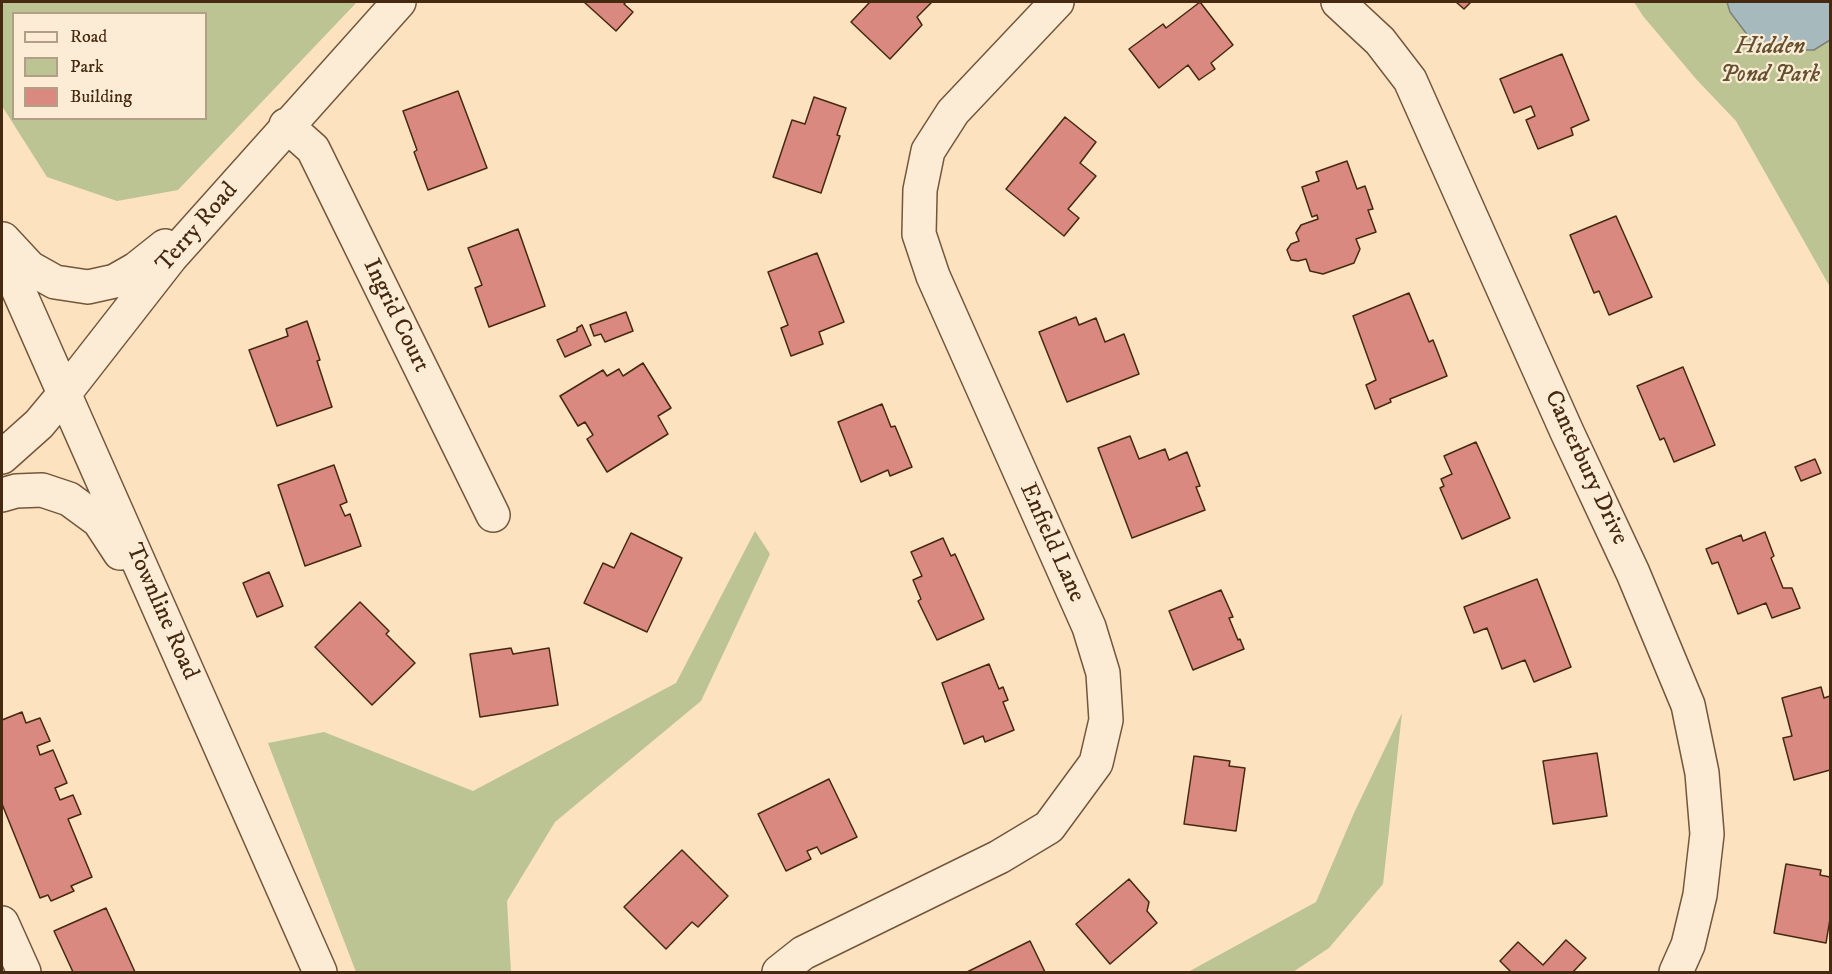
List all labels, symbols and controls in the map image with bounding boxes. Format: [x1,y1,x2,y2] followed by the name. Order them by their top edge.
[12,12,207,120] legend
[70,26,107,48] text: Road
[1720,34,1820,90] park label: Hidden Pond Park
[70,56,104,78] text: Park
[70,86,132,108] text: Building
[151,177,245,279] street label: Terry Road
[355,255,435,377] street label: Ingrid Court
[1537,386,1633,550] street label: Canterbury Drive
[1012,479,1090,607] street label: Enfield Lane
[118,540,204,684] street label: Townline Road

